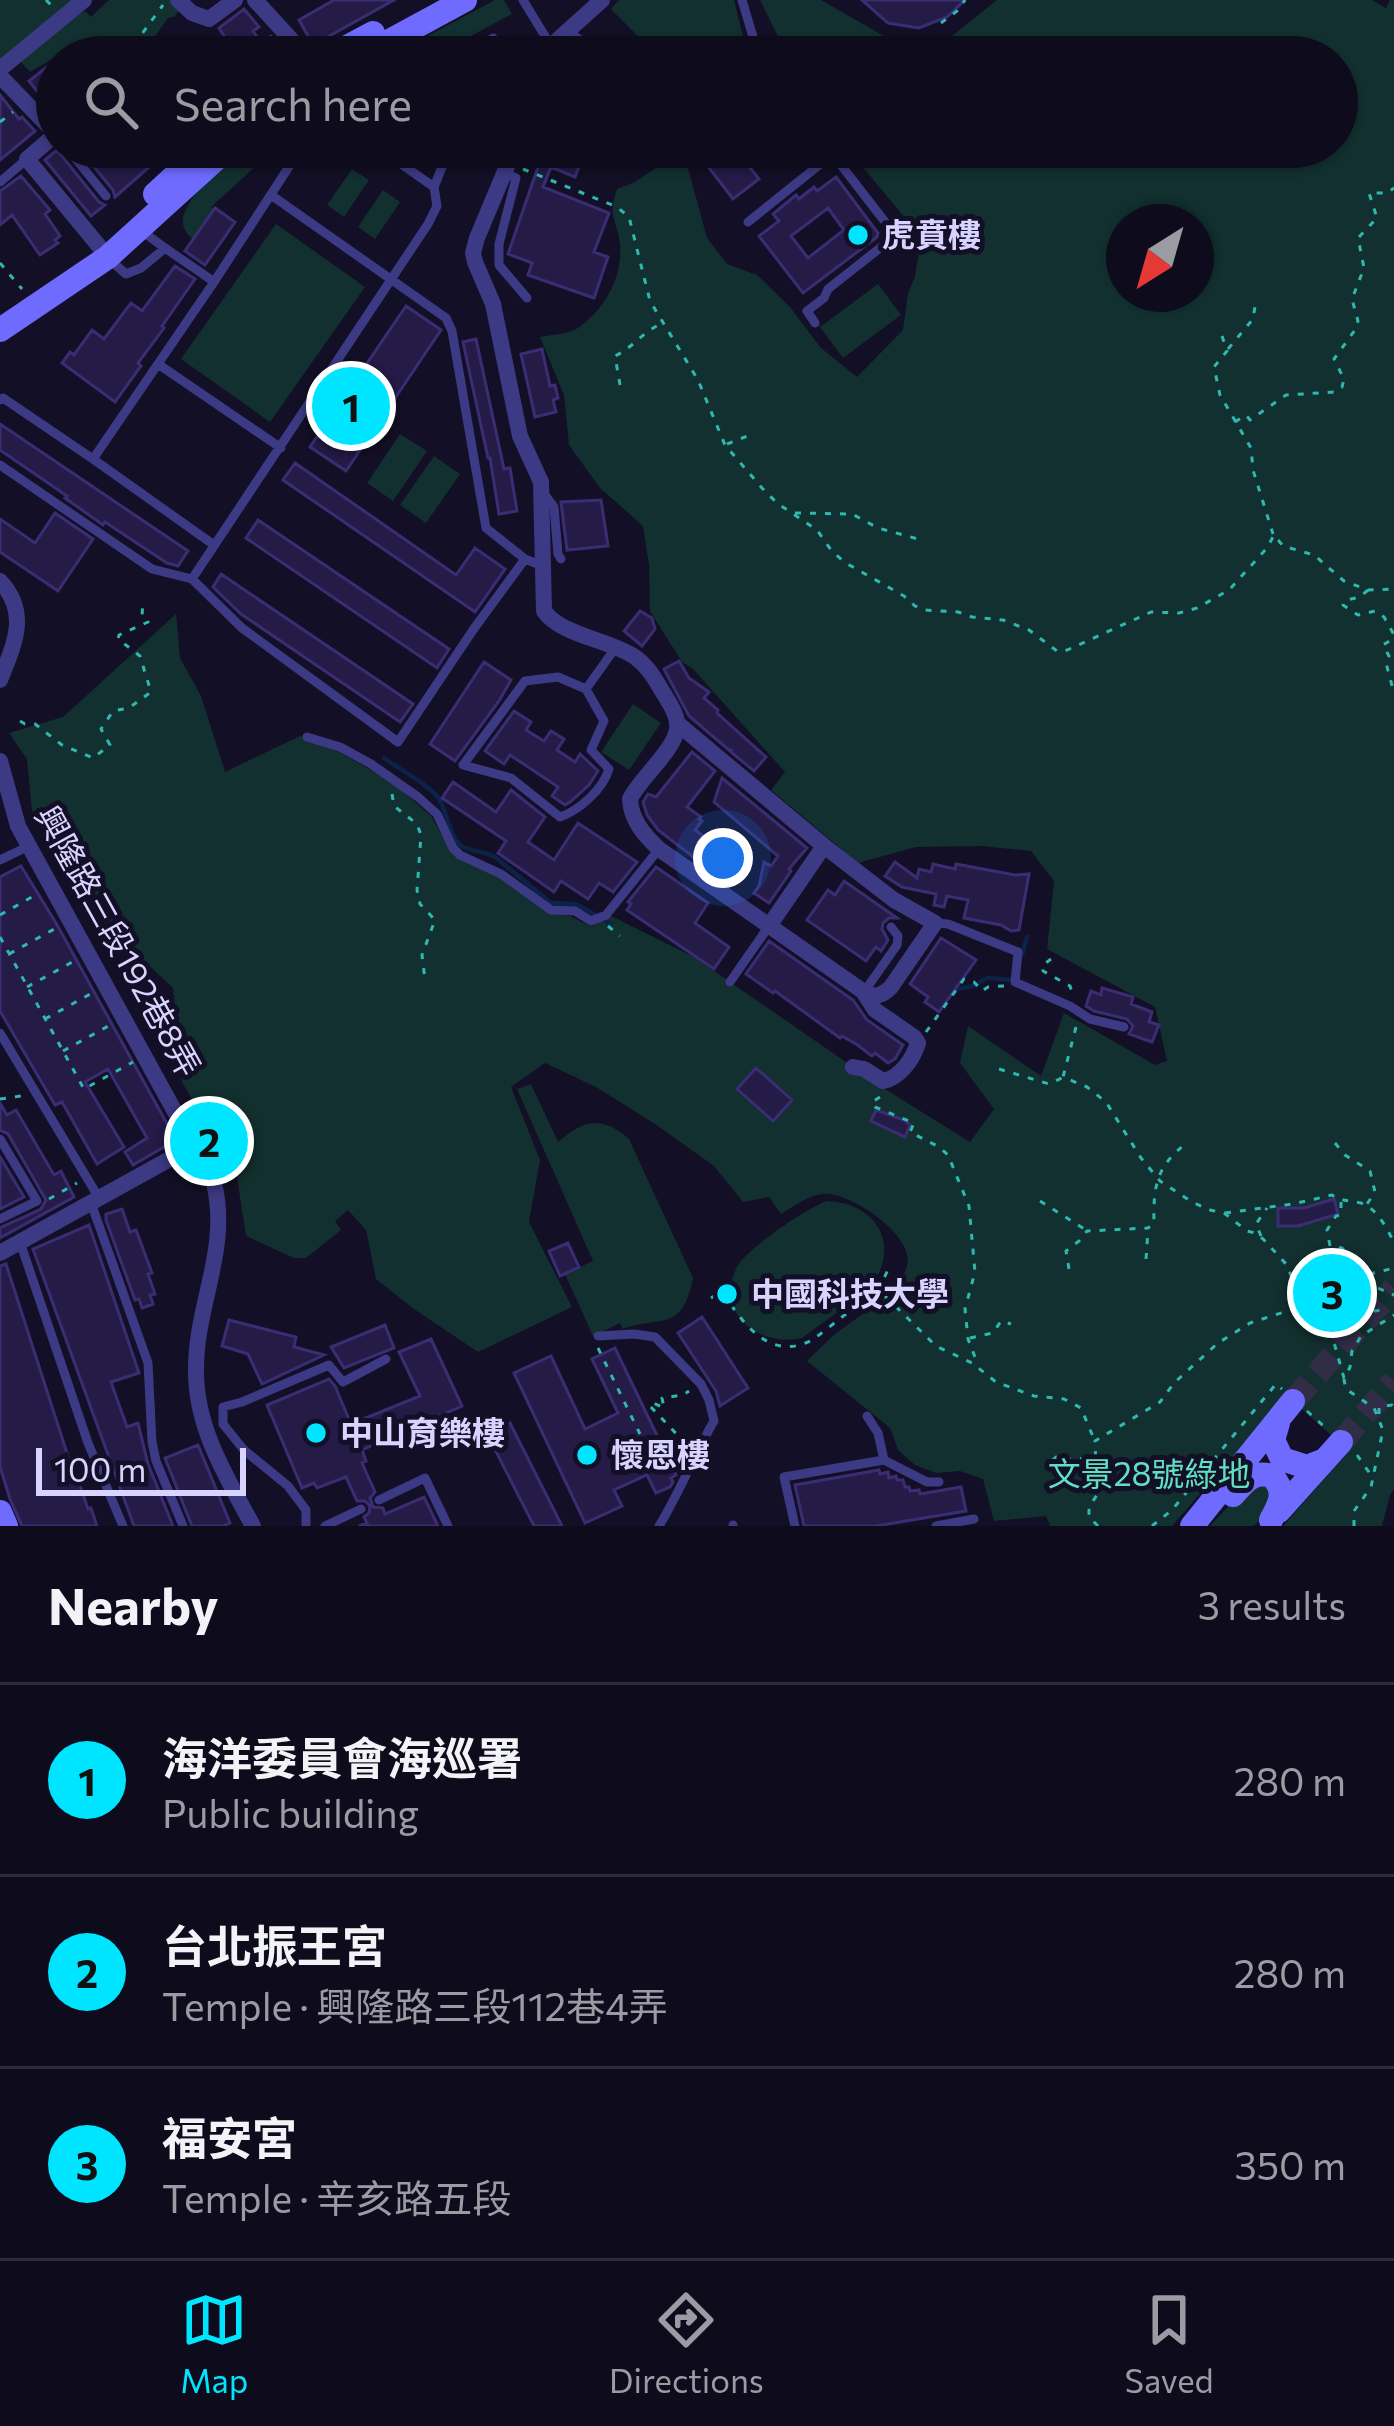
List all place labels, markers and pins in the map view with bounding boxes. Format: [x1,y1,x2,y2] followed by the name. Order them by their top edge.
[882,213,981,254] place label: 虎賁樓
[845,222,871,248] marker: 虎賁樓
[312,361,390,451] pin: 1
[170,1096,248,1186] pin: 2
[1293,1248,1371,1338] pin: 3
[751,1272,949,1313] place label: 中國科技大學
[714,1281,740,1307] marker: 中國科技大學
[340,1411,505,1452] place label: 中山育樂樓
[303,1420,329,1446] marker: 中山育樂樓
[611,1433,710,1474] place label: 懷恩樓
[574,1442,600,1468] marker: 懷恩樓

